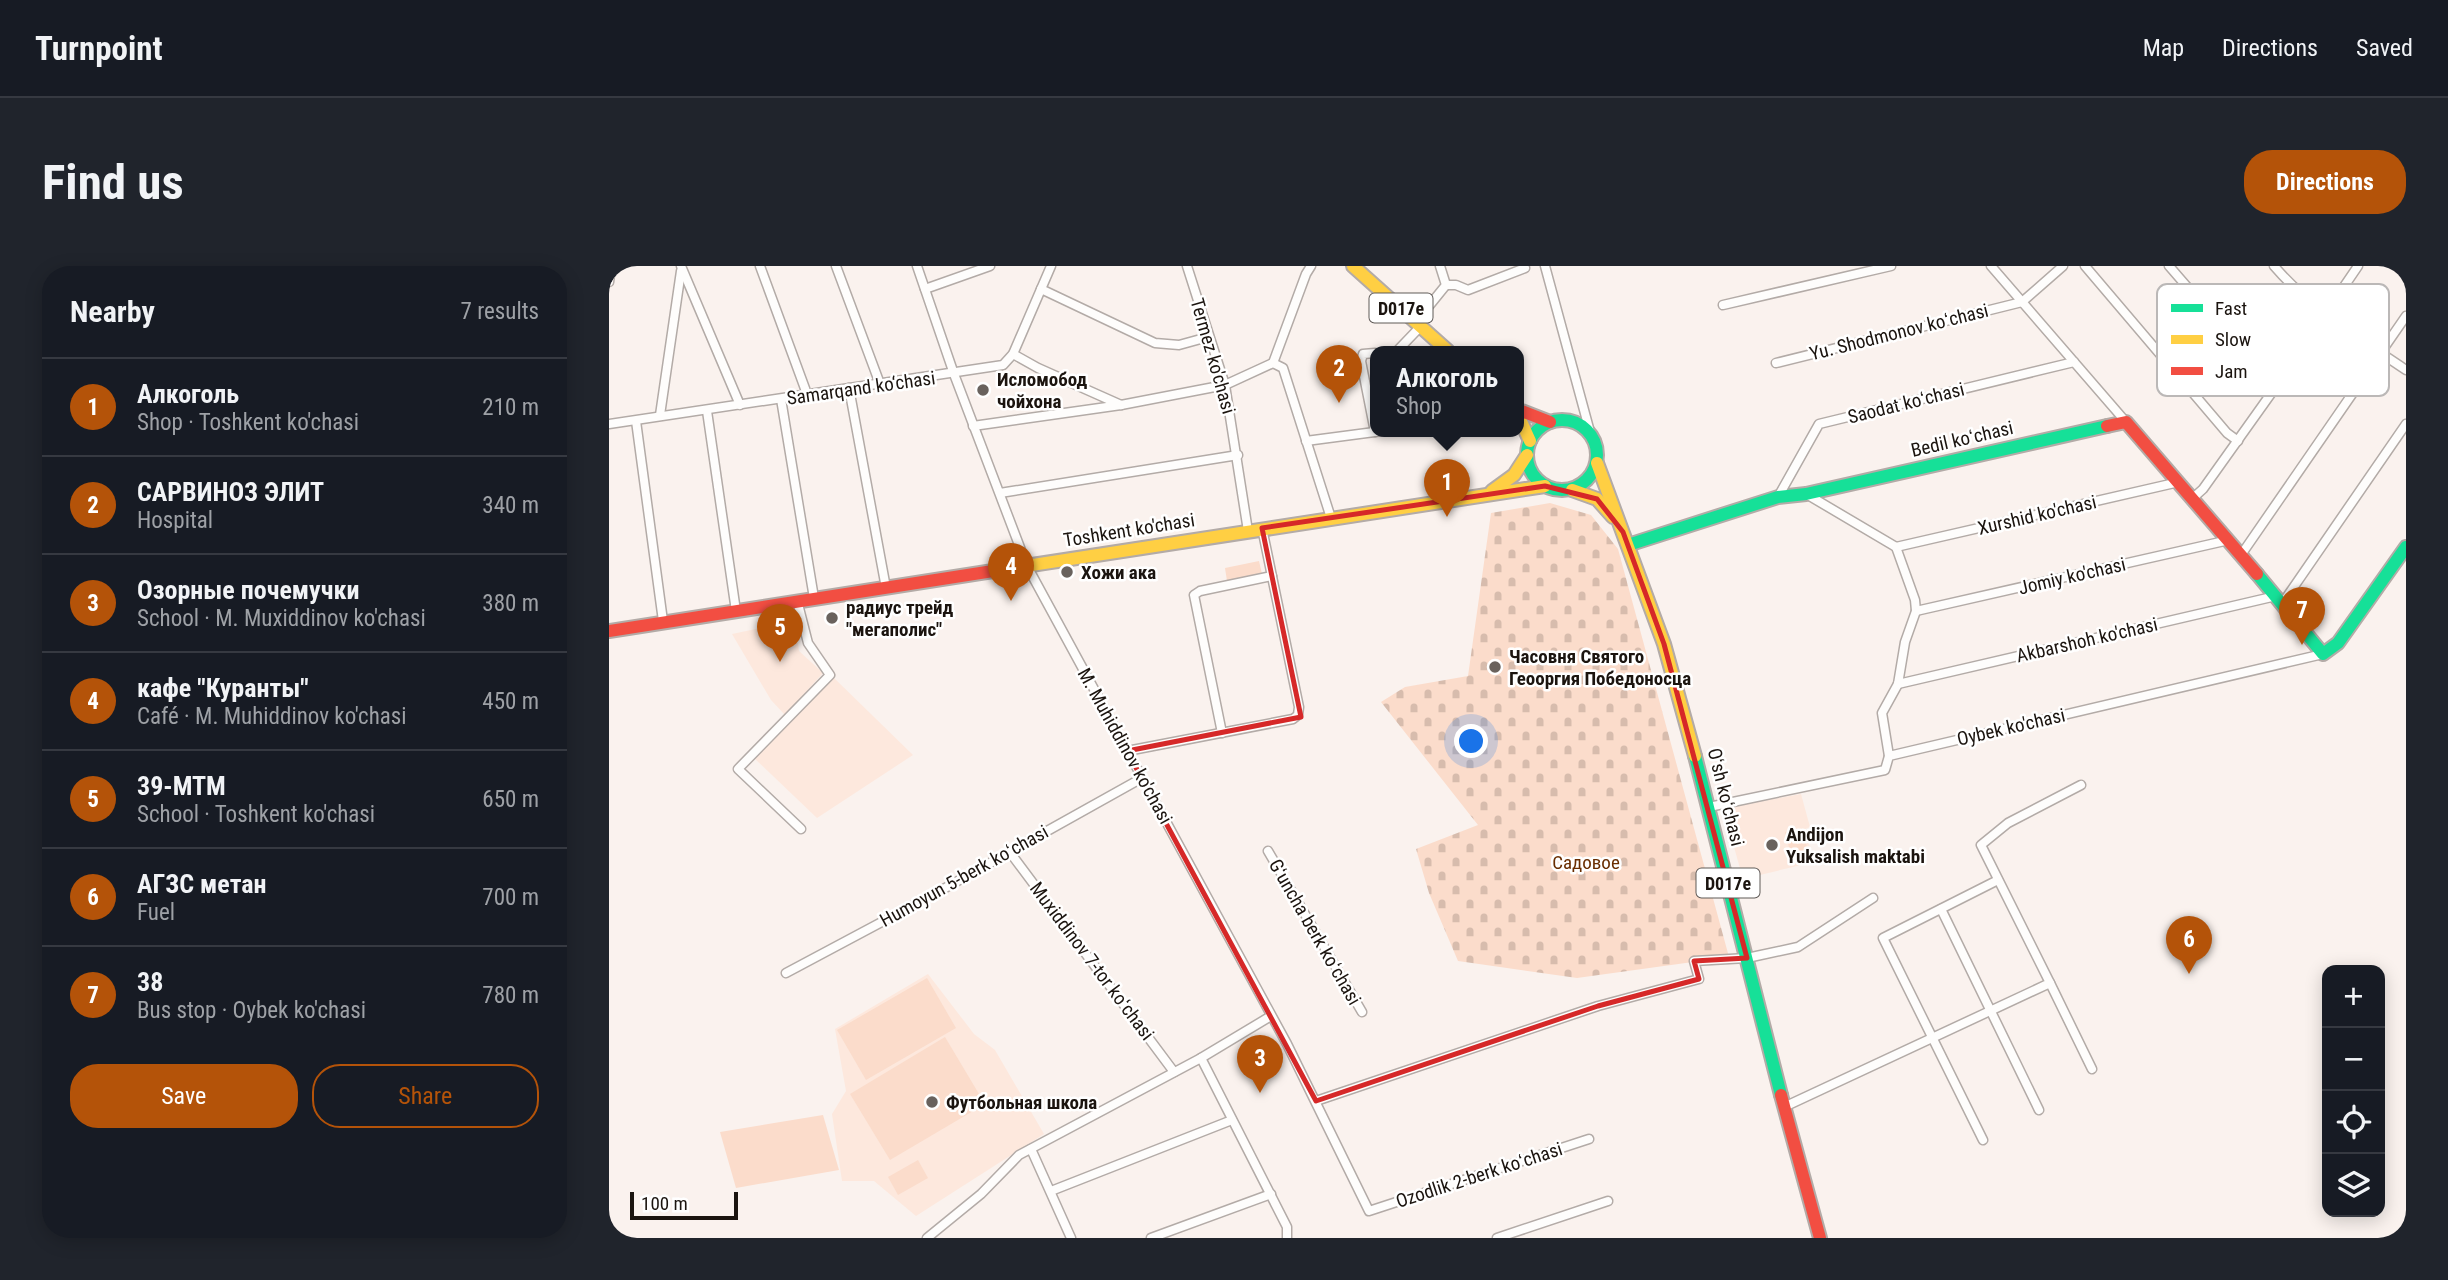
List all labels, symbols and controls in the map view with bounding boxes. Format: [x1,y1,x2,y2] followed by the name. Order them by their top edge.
[35,29,163,68] text: Turnpoint
[2143,34,2184,62] text: Map
[2222,34,2318,62] text: Directions
[2356,34,2413,62] text: Saved
[2244,150,2406,214] button: Directions
[42,154,184,211] text: Find us
[2157,284,2389,396] legend
[70,294,155,329] text: Nearby
[1369,294,1433,322] road number: D017e
[1186,295,1240,417] street label: Termez ko'chasi
[2215,297,2247,320] text: Fast
[461,298,539,325] text: 7 results
[1807,299,1991,365] street label: Yu. Shodmonov koʻchasi
[2215,328,2251,351] text: Slow
[1316,345,1362,403] pin: 2
[1370,346,1524,437] popup
[2215,360,2248,383] text: Jam
[1396,363,1498,393] text: Алкоголь
[785,366,937,410] street label: Samarqand ko‘chasi
[997,368,1088,413] place label: Исломобод чойхона
[1845,377,1967,429] street label: Saodat koʻchasi
[137,379,239,409] text: Алкоголь
[975,382,991,398] marker: Исломобод чойхона
[1396,393,1442,420] text: Shop
[87,394,99,421] text: 1
[482,394,539,421] text: 210 m
[137,409,359,436] text: Shop · Toshkent ko'chasi
[1909,416,2015,462] street label: Bedil koʻchasi
[1424,459,1470,517] pin: 1
[137,477,324,507] text: САРВИНОЗ ЭЛИТ
[1975,490,2099,540] street label: Xurshid ko'chasi
[87,492,99,519] text: 2
[482,492,539,519] text: 340 m
[137,507,213,534] text: Hospital
[1062,508,1196,552] street label: Toshkent ko'chasi
[988,543,1034,601] pin: 4
[2016,552,2128,600] street label: Jomiy ko'chasi
[1081,561,1156,584] place label: Хожи ака
[1059,564,1075,580] marker: Хожи ака
[137,575,360,605] text: Озорные почемучки
[2279,587,2325,645] pin: 7
[87,590,99,617] text: 3
[482,590,539,617] text: 380 m
[846,596,953,641] place label: радиус трейд "мегаполис"
[757,604,803,662] pin: 5
[137,605,426,632] text: School · M. Muxiddinov ko'chasi
[824,610,840,626] marker: радиус трейд "мегаполис"
[2014,613,2160,667] street label: Akbarshoh ko'chasi
[1509,645,1691,690] place label: Часовня Святого Геооргия Победоносца
[1487,659,1503,675] marker: Часовня Святого Геооргия Победоносца
[1073,664,1177,828] street label: M. Muhiddinov ko'chasi
[137,673,309,703] text: кафе "Куранты"
[87,688,99,715] text: 4
[482,688,539,715] text: 450 m
[137,703,407,730] text: Café · M. Muhiddinov ko'chasi
[1955,703,2067,751] street label: Oybek ko'chasi
[1454,724,1488,758] your location
[1703,746,1749,848] street label: Oʻsh koʻchasi
[137,771,226,801] text: 39-MTM
[87,786,99,813] text: 5
[482,786,539,813] text: 650 m
[137,801,375,828] text: School · Toshkent ko'chasi
[876,820,1052,932] street label: Humoyun 5-berk koʻchasi
[1786,823,1925,868] place label: Andijon Yuksalish maktabi
[1764,837,1780,853] marker: Andijon Yuksalish maktabi
[1552,851,1620,874] park label: Садовое
[1264,855,1366,1009] street label: Gʻuncha berk koʻchasi
[1697,868,1759,898] road number: D017e
[137,869,267,899] text: АГЗС метан
[1025,877,1159,1045] street label: Muxiddinov 7-tor koʻchasi
[87,884,99,911] text: 6
[482,884,539,911] text: 700 m
[137,899,175,926] text: Fuel
[2166,916,2212,974] pin: 6
[2322,965,2385,1217] map controls
[2322,965,2385,1028] button: +
[137,967,163,997] text: 38
[87,982,99,1009] text: 7
[482,982,539,1009] text: 780 m
[137,997,366,1024] text: Bus stop · Oybek ko'chasi
[2322,1028,2385,1091] button: −
[1237,1035,1283,1093] pin: 3
[70,1064,298,1128] button: Save
[312,1064,539,1128] button: Share
[946,1091,1097,1114] place label: Футбольная школа
[2322,1091,2385,1154] button: locate
[924,1094,940,1110] marker: Футбольная школа
[1393,1137,1565,1213] street label: Ozodlik 2-berk koʻchasi
[2322,1154,2385,1217] button: layers
[630,1189,739,1221] scale bar
[641,1192,688,1215] text: 100 m

